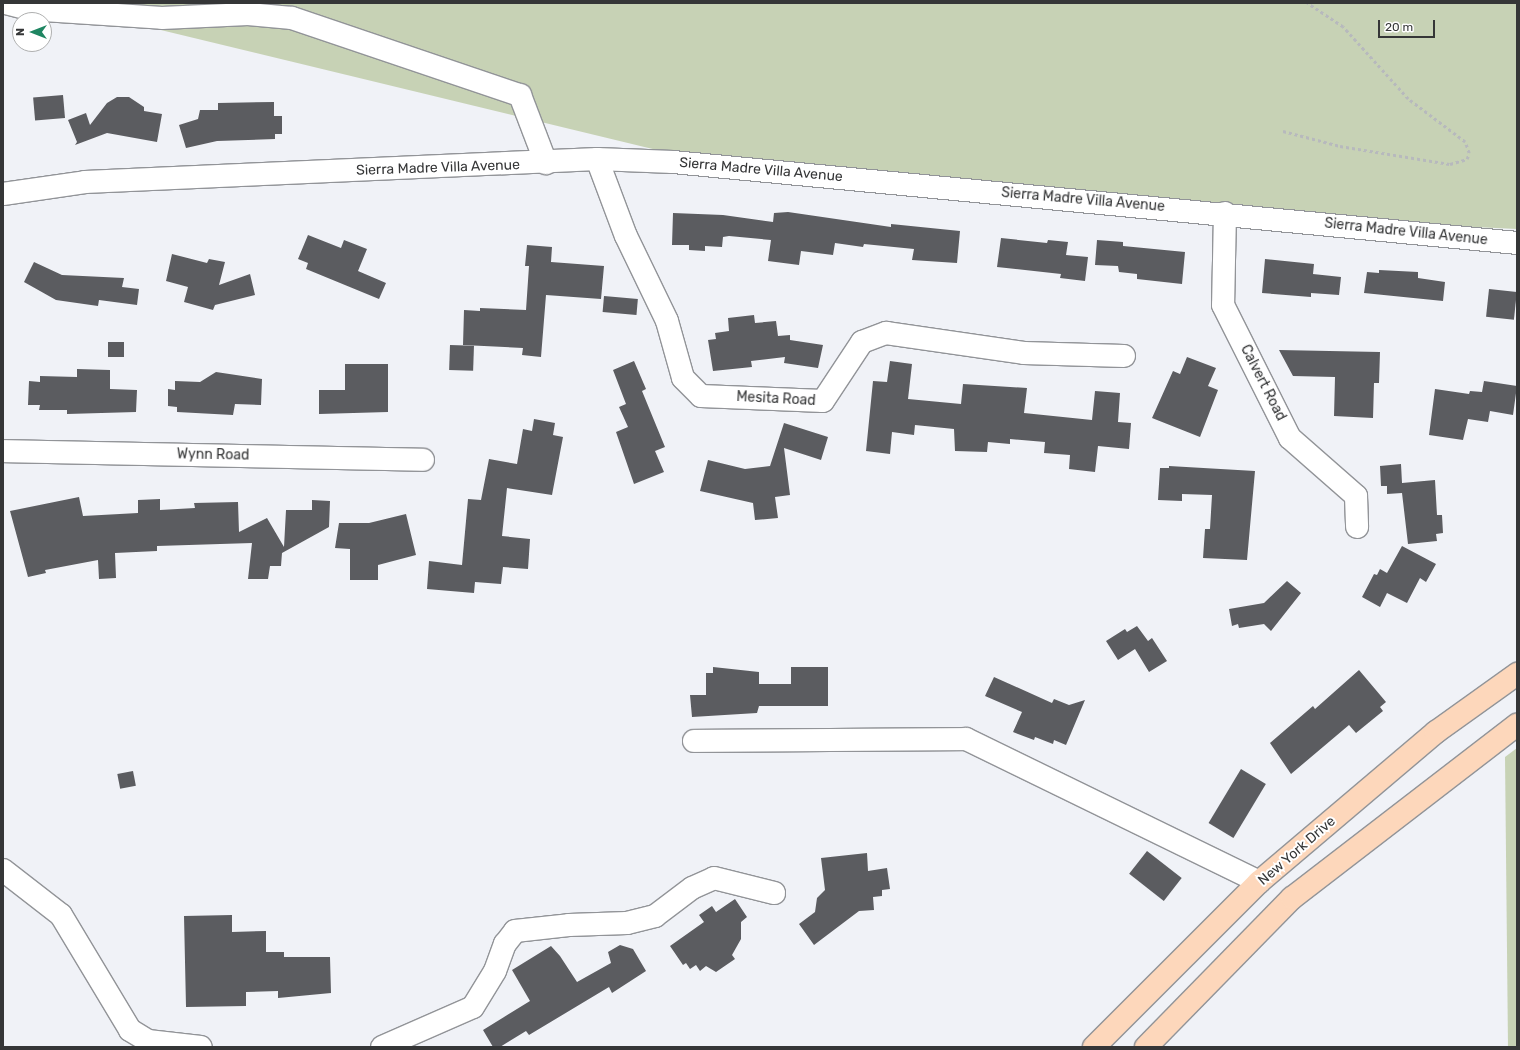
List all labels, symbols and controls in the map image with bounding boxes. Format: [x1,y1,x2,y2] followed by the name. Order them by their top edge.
[12,12,52,52] north arrow
[1380,12,1437,38] scale bar
[1385,20,1413,34] text: 20 m
[14,28,27,36] text: N
[678,154,844,186] street label: Sierra Madre Villa Avenue
[355,157,521,179] street label: Sierra Madre Villa Avenue
[1000,184,1166,216] street label: Sierra Madre Villa Avenue
[1323,215,1489,249] street label: Sierra Madre Villa Avenue
[1237,342,1289,424] street label: Calvert Road
[736,389,816,409] street label: Mesita Road
[177,446,249,464] street label: Wynn Road
[1255,813,1339,889] street label: New York Drive

